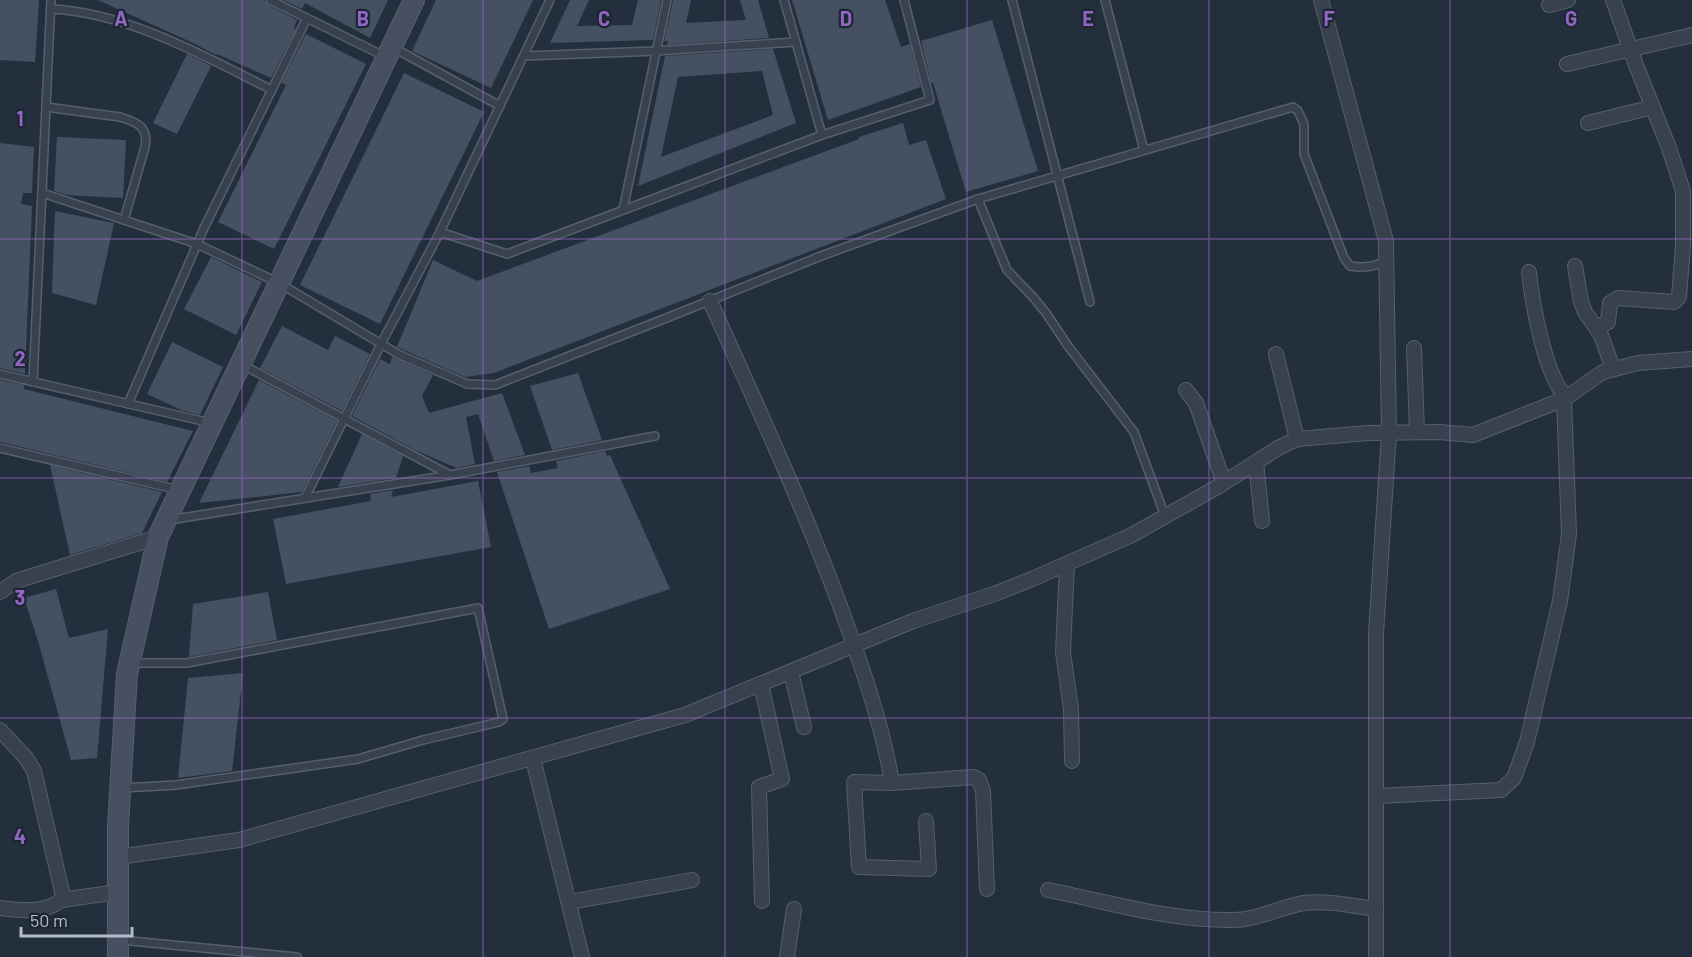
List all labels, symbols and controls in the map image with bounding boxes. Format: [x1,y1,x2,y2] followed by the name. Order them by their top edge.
[114,6,128,30] text: A
[357,6,369,30] text: B
[598,6,610,30] text: C
[840,6,852,30] text: D
[1082,6,1094,30] text: E
[1323,6,1335,30] text: F
[1565,6,1577,30] text: G
[16,106,24,130] text: 1
[14,346,26,370] text: 2
[15,585,25,609] text: 3
[14,824,26,848] text: 4
[21,900,132,938] scale bar
[30,909,68,931] text: 50 m

